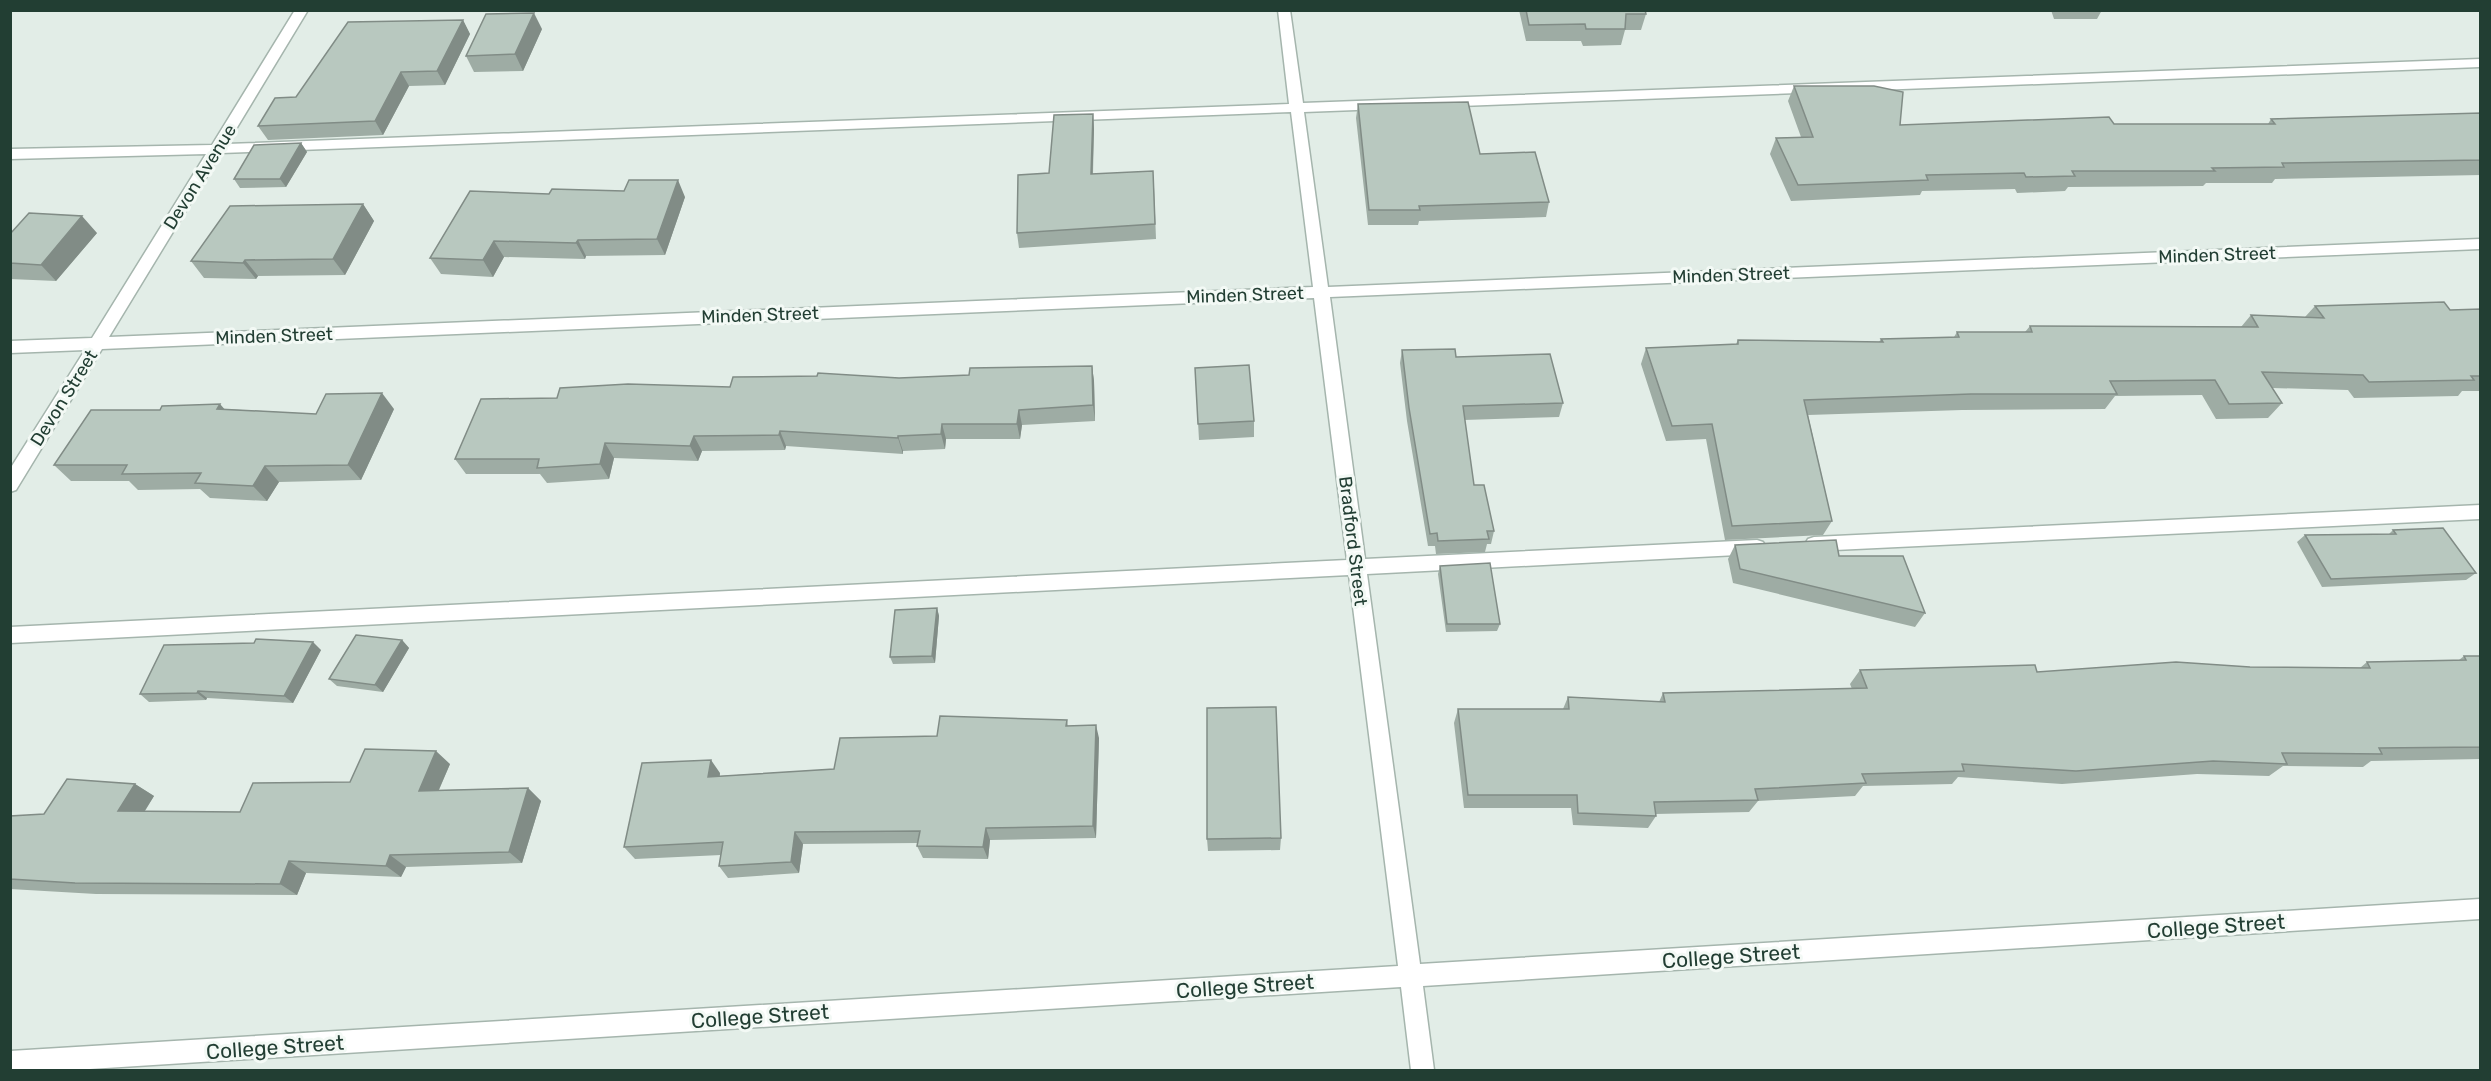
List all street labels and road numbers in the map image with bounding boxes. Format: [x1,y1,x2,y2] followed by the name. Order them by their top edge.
[159,120,241,234] street label: Devon Avenue
[2158,242,2276,268] street label: Minden Street
[1672,262,1790,288] street label: Minden Street
[1186,282,1304,308] street label: Minden Street
[701,302,819,328] street label: Minden Street
[215,323,333,349] street label: Minden Street
[26,346,102,450] street label: Devon Street
[1334,475,1372,607] street label: Bradford Street
[2146,909,2286,943] street label: College Street
[1661,939,1801,973] street label: College Street
[1175,969,1315,1003] street label: College Street
[690,999,830,1033] street label: College Street
[205,1030,345,1064] street label: College Street

